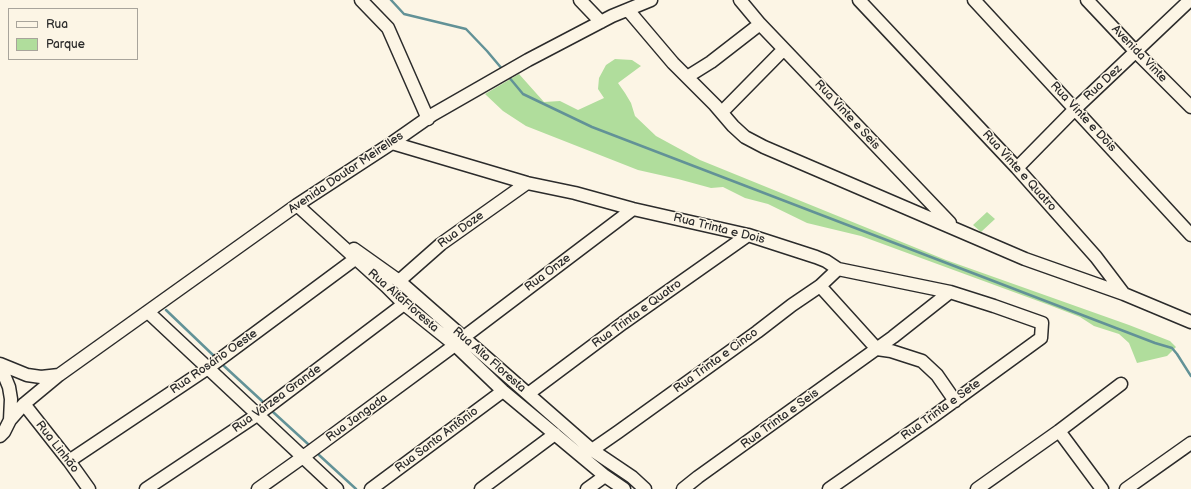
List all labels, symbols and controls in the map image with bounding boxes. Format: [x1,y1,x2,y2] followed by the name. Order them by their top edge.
[8,8,138,60] legend
[46,17,68,32] text: Rua
[1108,22,1170,86] street label: Avenida Vinte
[46,37,85,52] text: Parque
[1081,62,1125,104] street label: Rua Dez
[811,77,883,153] street label: Rua Vinte e Seis
[1047,79,1119,155] street label: Rua Vinte e Dois
[979,128,1059,214] street label: Rua Vinte e Quatro
[286,129,406,217] street label: Avenida Doutor Meirelles
[435,209,487,251] street label: Rua Doze
[672,211,766,247] street label: Rua Trinta e Dois
[522,251,574,295] street label: Rua Onze
[365,266,441,336] street label: Rua AltaFloresta
[590,277,684,351] street label: Rua Trinta e Quatro
[449,324,529,396] street label: Rua Alta Floresta
[671,326,761,396] street label: Rua Trinta e Cinco
[168,327,260,397] street label: Rua Rosário Oeste
[230,362,324,436] street label: Rua Várzea Grande
[899,376,983,444] street label: Rua Trinta e Sete
[738,386,822,452] street label: Rua Trinta e Seis
[324,391,390,445] street label: Rua Jangada
[393,404,481,476] street label: Rua Santo Antônio
[32,418,82,476] street label: Rua Linhão

